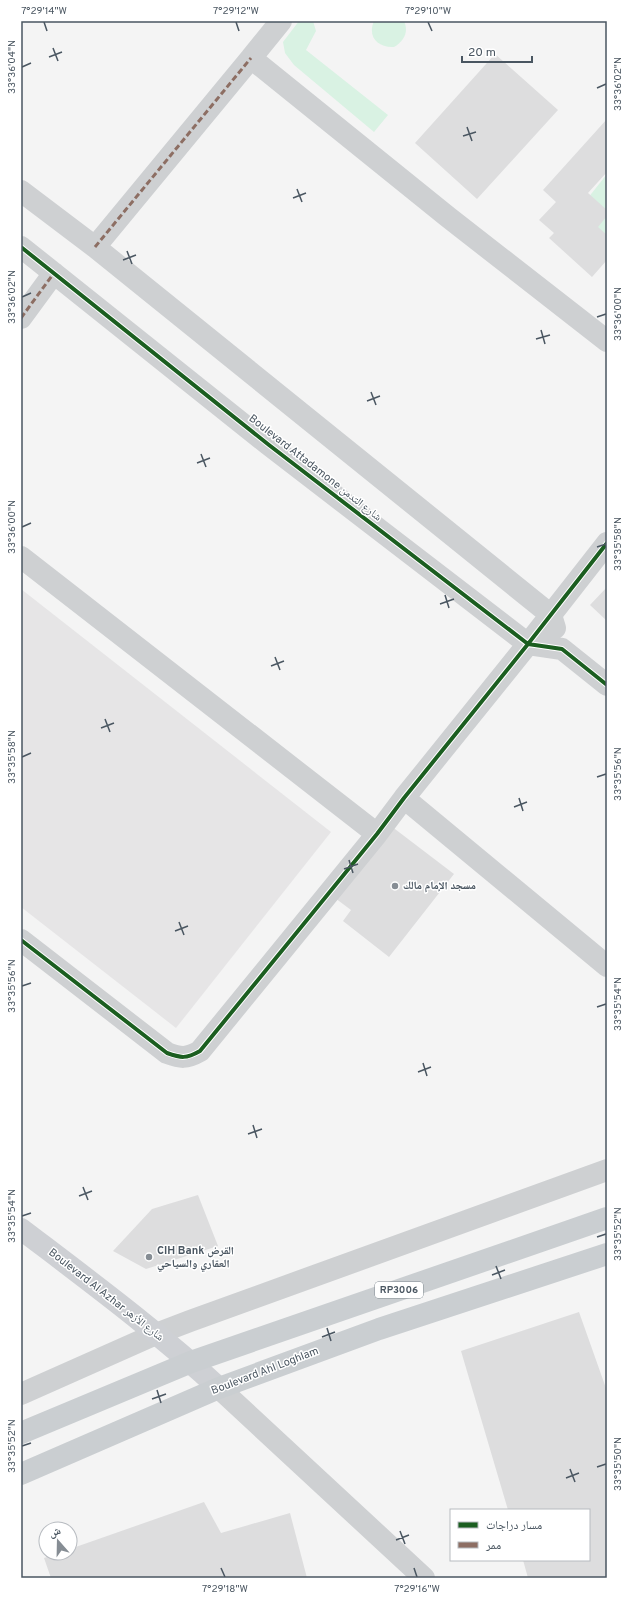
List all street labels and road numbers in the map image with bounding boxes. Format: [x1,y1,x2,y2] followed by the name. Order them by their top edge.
[246,412,384,524] street label: Boulevard Attadamone شارع التدمن
[46,1246,166,1344] street label: Boulevard Al Azhar شارع الأزهر
[375,1282,423,1298] road number: RP3006
[209,1344,321,1398] street label: Boulevard Ahl Loghlam

